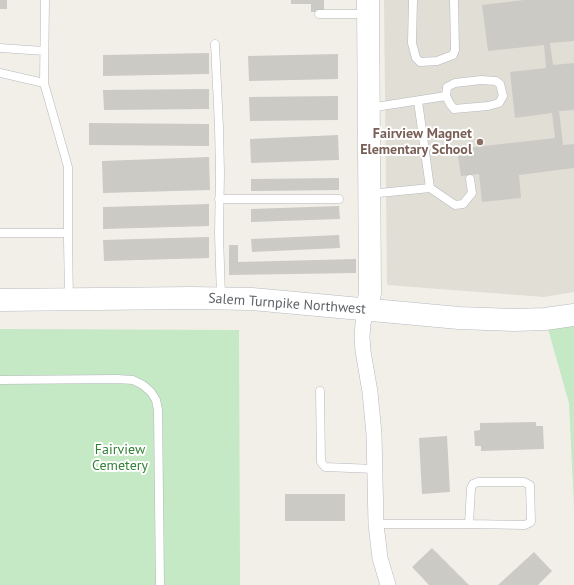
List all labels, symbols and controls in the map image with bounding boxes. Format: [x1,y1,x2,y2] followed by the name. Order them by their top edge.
[360,126,472,158] place label: Fairview Magnet Elementary School
[475,137,485,147] marker: Fairview Magnet Elementary School
[208,290,366,318] street label: Salem Turnpike Northwest
[92,442,148,474] park label: Fairview Cemetery

